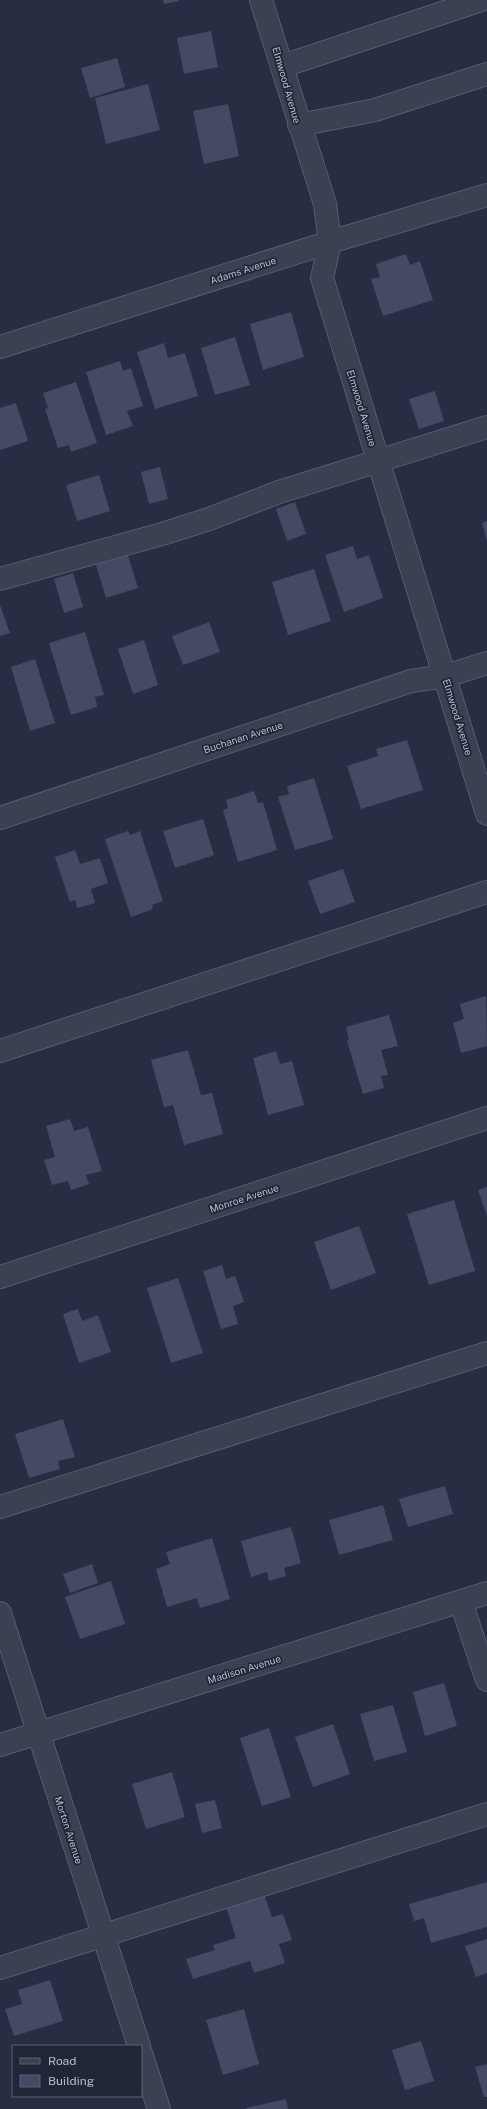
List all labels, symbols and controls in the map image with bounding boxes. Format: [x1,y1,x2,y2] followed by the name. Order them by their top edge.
[270,45,304,125] street label: Elmwood Avenue
[208,254,278,286] street label: Adams Avenue
[345,368,379,448] street label: Elmwood Avenue
[441,677,475,757] street label: Elmwood Avenue
[202,718,285,756] street label: Buchanan Avenue
[208,1181,280,1215] street label: Monroe Avenue
[206,1652,282,1686] street label: Madison Avenue
[52,1795,86,1866] street label: Morton Avenue
[12,2045,142,2097] legend
[48,2054,76,2068] text: Road
[48,2074,94,2088] text: Building

